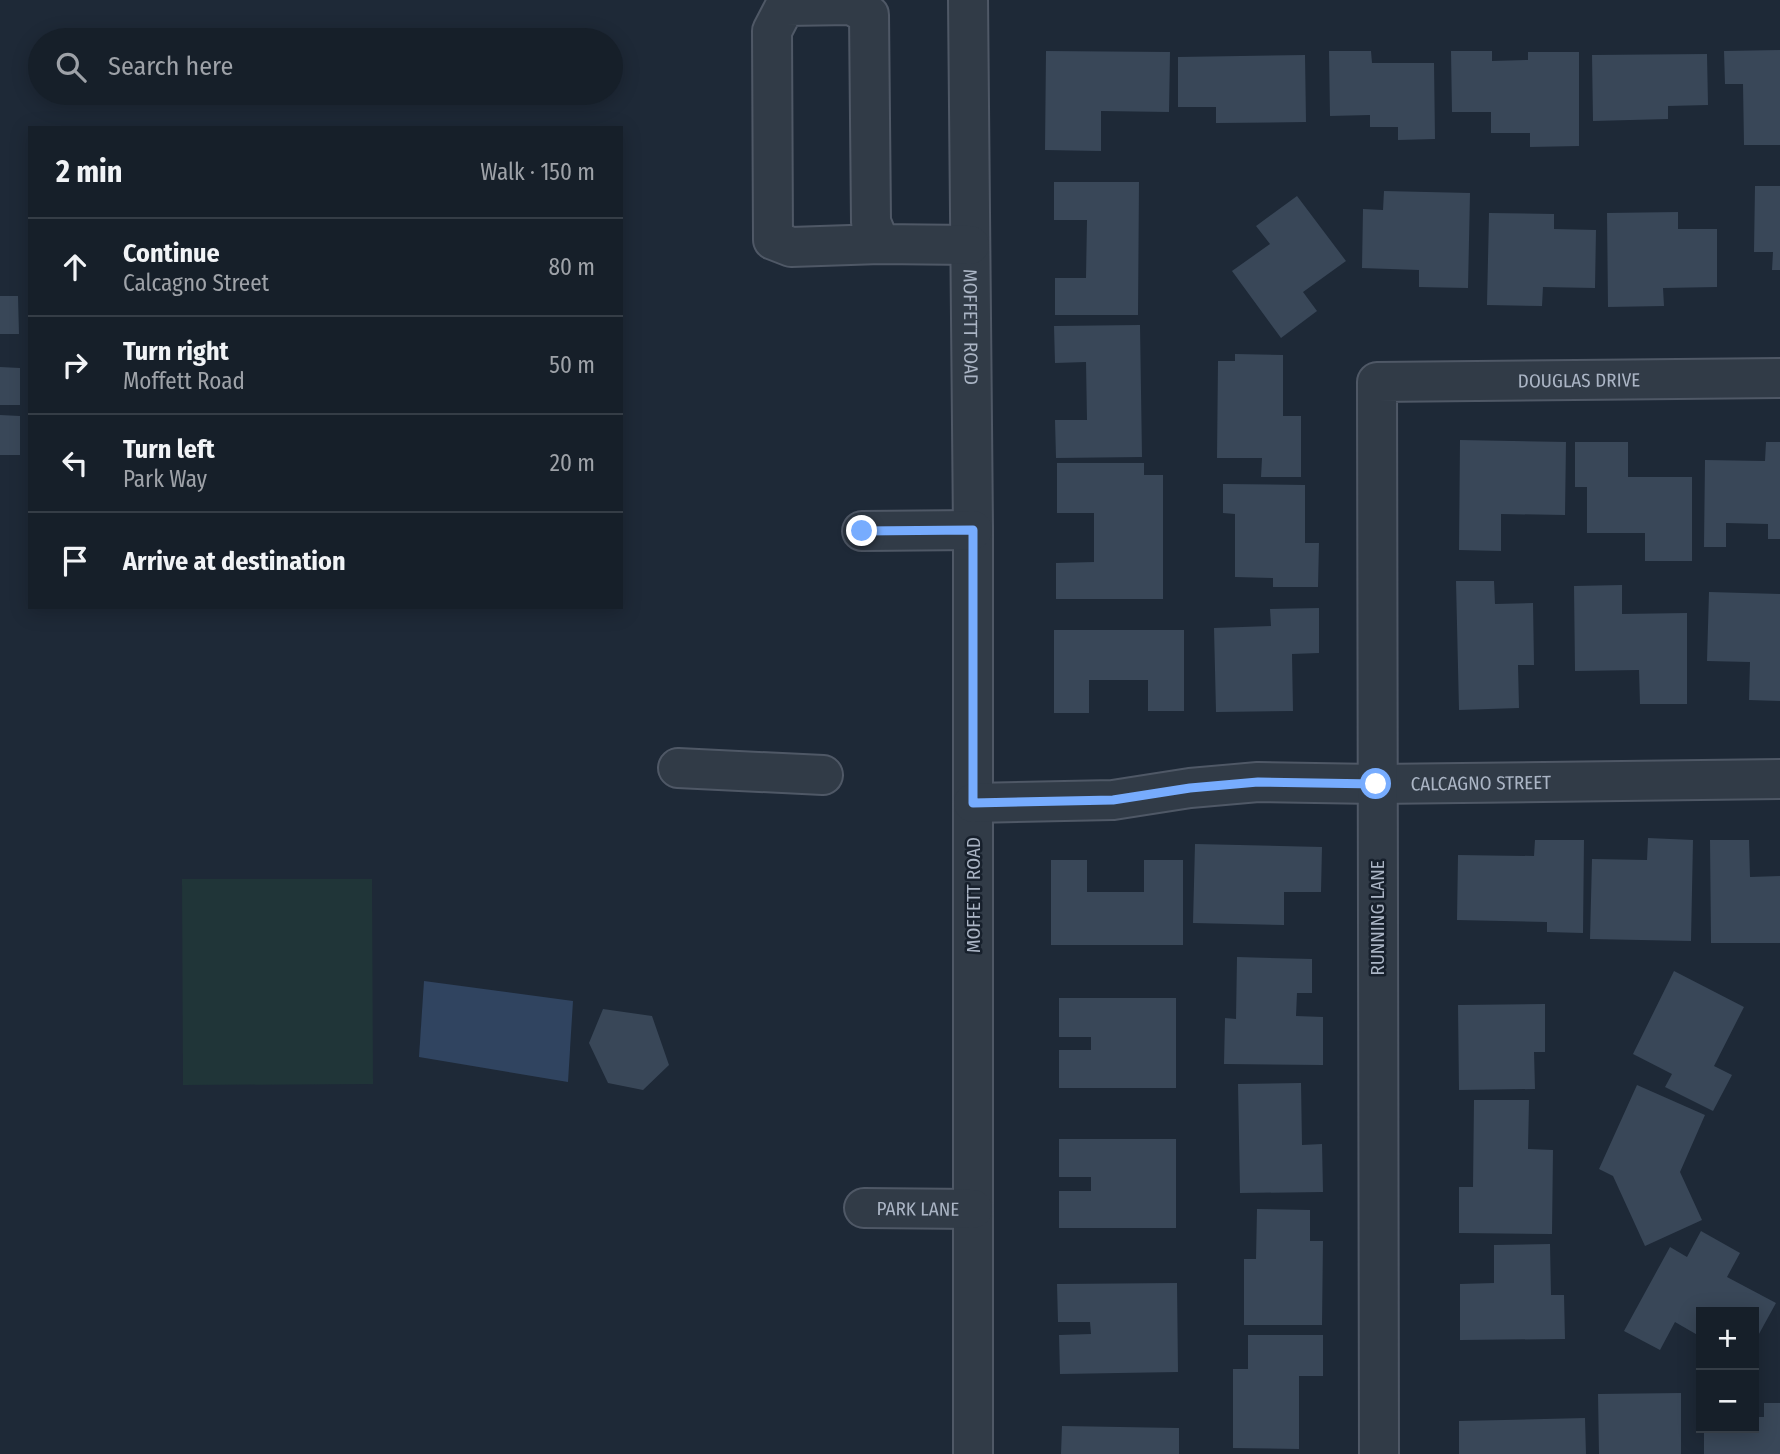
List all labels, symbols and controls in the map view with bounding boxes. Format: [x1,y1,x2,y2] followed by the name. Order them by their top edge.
[28,28,623,105] search box
[52,48,90,86] icon: search
[108,51,233,82] text: Search here
[56,154,123,190] text: 2 min
[480,158,595,186] text: Walk · 150 m
[123,238,220,269] text: Continue
[56,248,94,286] icon: ahead
[548,253,595,281] text: 80 m
[123,269,269,297] text: Calcagno Street
[959,269,983,385] street label: MOFFETT ROAD
[123,336,229,367] text: Turn right
[56,346,94,384] icon: right
[549,351,595,379] text: 50 m
[123,367,245,395] text: Moffett Road
[1518,368,1640,393] street label: DOUGLAS DRIVE
[123,434,215,465] text: Turn left
[56,444,94,482] icon: left
[550,449,595,477] text: 20 m
[123,465,207,493] text: Park Way
[846,515,877,546] route end
[56,542,94,580] icon: arrive
[123,546,346,577] text: Arrive at destination
[1360,768,1391,799] route start
[1410,771,1551,796] street label: CALCAGNO STREET
[962,837,985,953] street label: MOFFETT ROAD
[1366,860,1389,976] street label: RUNNING LANE
[877,1197,959,1221] street label: PARK LANE
[1696,1307,1759,1433] map controls
[1696,1307,1759,1370] button: +
[1696,1370,1759,1433] button: −

